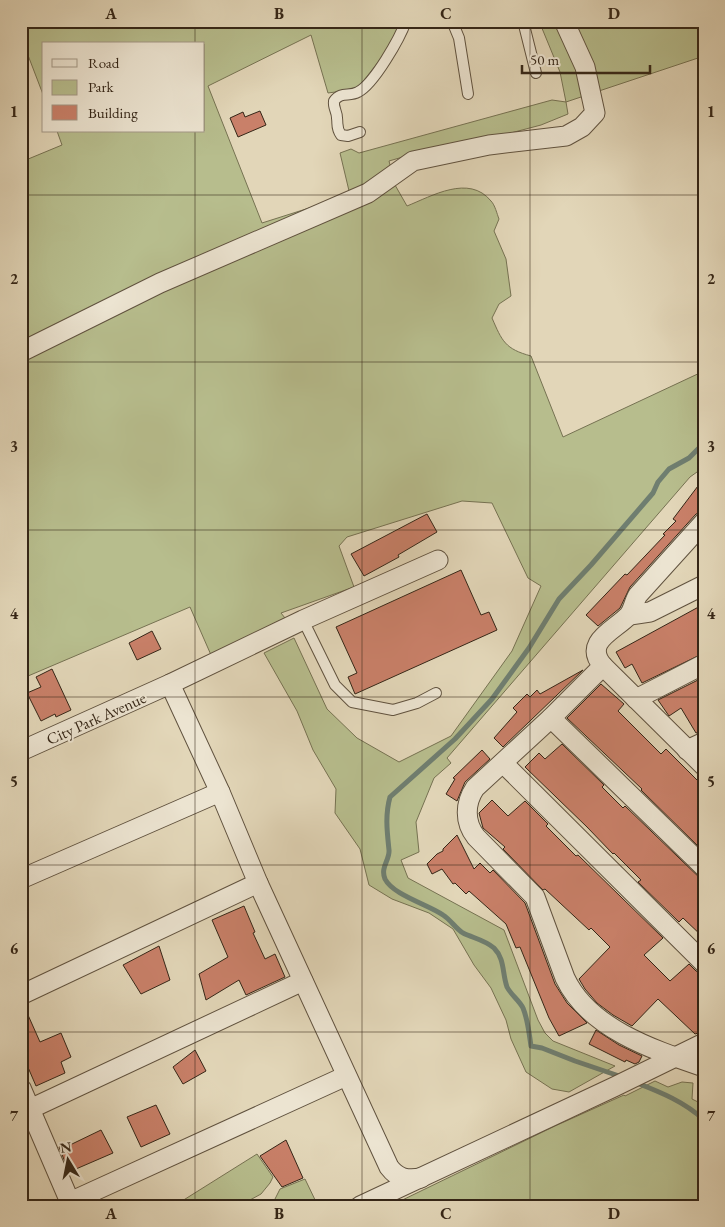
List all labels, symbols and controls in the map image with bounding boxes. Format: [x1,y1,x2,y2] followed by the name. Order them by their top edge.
[104,3,117,24] text: A
[274,3,284,24] text: B
[440,3,452,24] text: C
[608,3,620,24] text: D
[42,42,205,132] legend
[522,42,650,74] scale bar
[530,50,559,69] text: 50 m
[88,53,120,72] text: Road
[88,77,115,96] text: Park
[10,101,18,122] text: 1
[707,101,715,122] text: 1
[88,103,138,122] text: Building
[10,268,19,289] text: 2
[707,268,716,289] text: 2
[10,436,18,457] text: 3
[707,436,715,457] text: 3
[10,603,19,624] text: 4
[707,603,716,624] text: 4
[43,687,149,750] street label: City Park Avenue
[10,771,18,792] text: 5
[707,771,715,792] text: 5
[10,938,19,959] text: 6
[707,938,716,959] text: 6
[10,1105,19,1126] text: 7
[707,1105,716,1126] text: 7
[42,1134,92,1184] north arrow
[59,1137,74,1157] text: N
[104,1203,117,1224] text: A
[274,1203,284,1224] text: B
[440,1203,452,1224] text: C
[608,1203,620,1224] text: D

